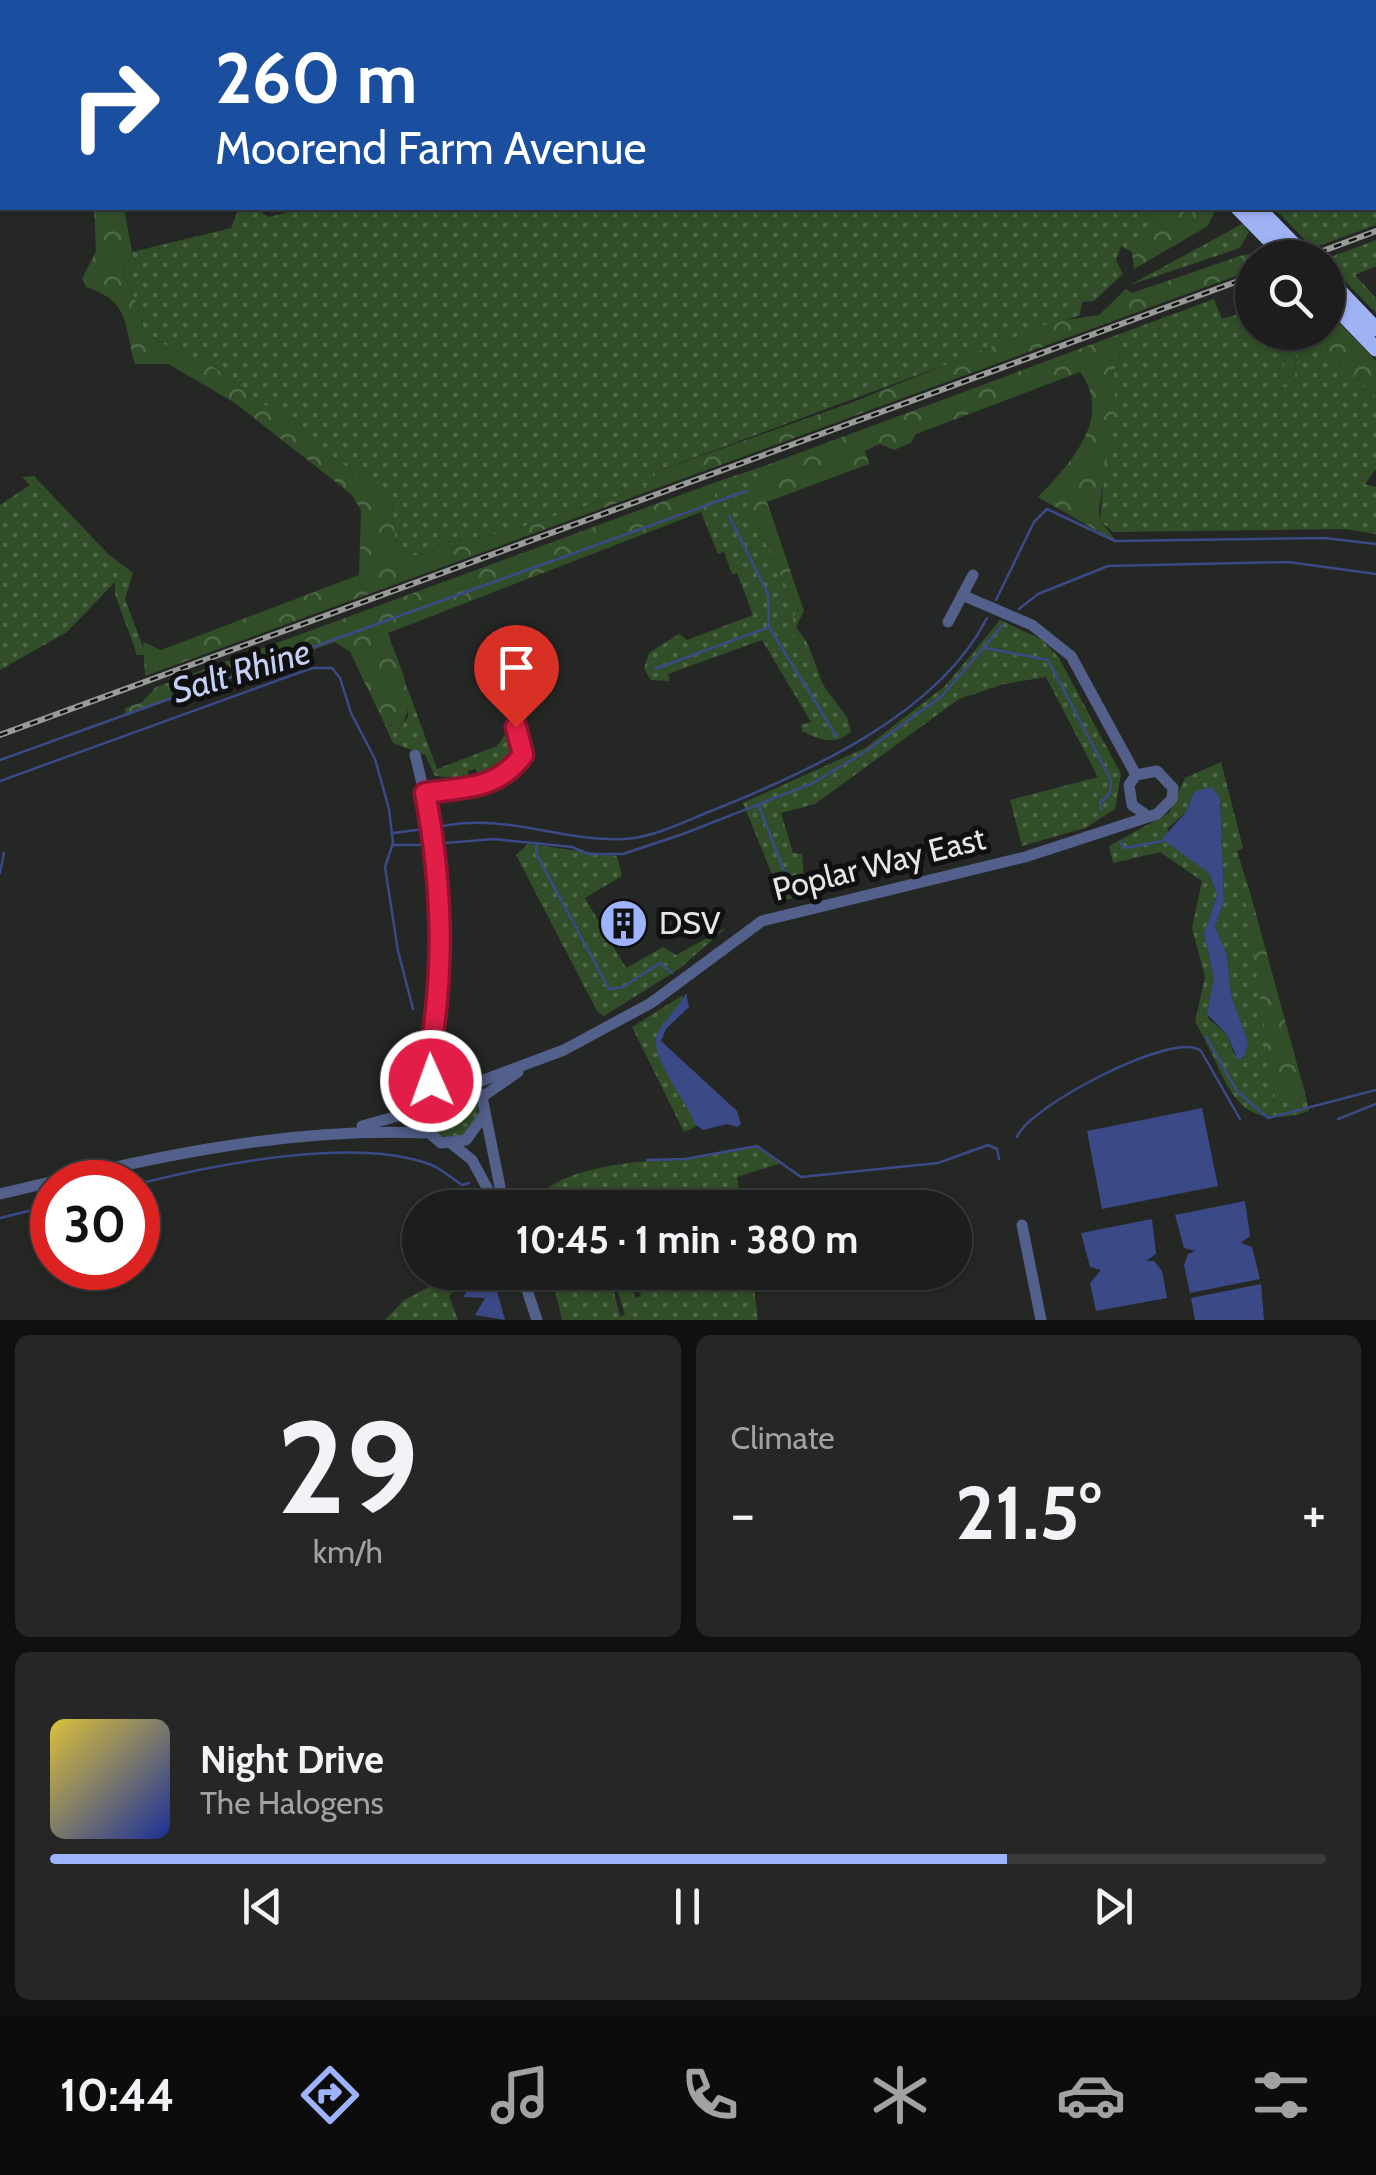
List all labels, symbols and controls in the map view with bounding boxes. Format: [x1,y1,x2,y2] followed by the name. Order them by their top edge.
[215,35,417,121] text: 260 m
[50,40,180,170] icon: right
[215,121,647,175] text: Moorend Farm Avenue
[1235,240,1345,350] map controls
[1235,240,1345,350] button: search
[474,625,559,728] pin
[167,629,315,712] water label: Salt Rhine
[489,640,544,695] icon: arrive
[769,818,989,909] street label: Poplar Way East
[598,897,650,949] building icon: DSV
[659,903,721,942] place label: DSV
[379,1029,483,1133] position arrow
[30,1160,160,1290] speed limit sign: 30
[516,1216,858,1263] text: 10:45 · 1 min · 380 m
[277,1388,419,1546] text: 29
[731,1418,835,1457] text: Climate
[955,1467,1101,1558] text: 21.5°
[731,1480,755,1547] text: −
[1302,1480,1326,1547] text: +
[313,1532,383,1571] text: km/h
[200,1736,384,1783] text: Night Drive
[200,1783,384,1822] text: The Halogens
[235,1879,290,1934] icon: previous
[660,1879,715,1934] icon: pause
[1086,1879,1141,1934] icon: next
[295,2060,365,2130] icon: directions
[485,2060,555,2130] icon: music
[675,2060,745,2130] icon: phone
[865,2060,935,2130] icon: climate
[1056,2060,1126,2130] icon: car
[1246,2060,1316,2130] icon: filters
[60,2068,174,2122] text: 10:44

